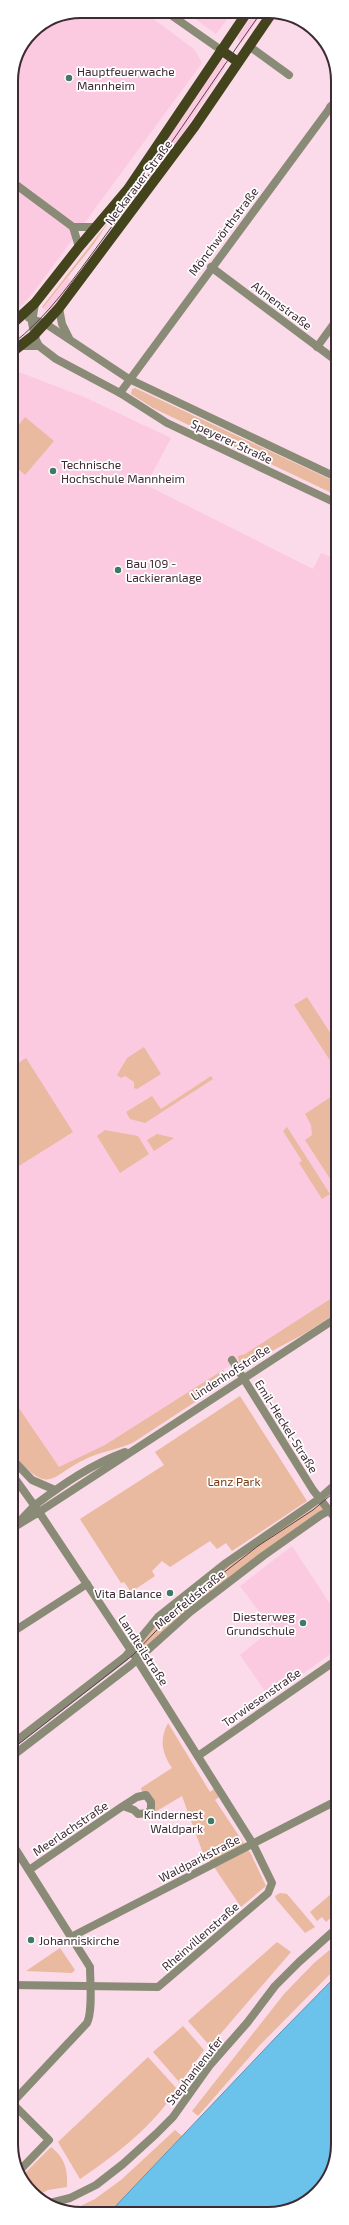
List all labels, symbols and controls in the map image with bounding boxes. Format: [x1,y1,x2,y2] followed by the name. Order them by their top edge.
[77,64,175,92] place label: Hauptfeuerwache Mannheim
[64,73,74,83] marker: Hauptfeuerwache Mannheim
[102,137,174,227] street label: Neckarauer Straße
[185,184,261,278] street label: Mönchwörthstraße
[249,278,315,332] street label: Almenstraße
[189,416,275,466] street label: Speyerer Straße
[61,457,185,485] place label: Technische Hochschule Mannheim
[48,466,58,476] marker: Technische Hochschule Mannheim
[126,556,202,584] place label: Bau 109 - Lackieranlage
[113,565,123,575] marker: Bau 109 - Lackieranlage
[188,1341,272,1403] street label: Lindenhofstraße
[253,1377,321,1475] street label: Emil-Heckel-Straße
[207,1474,261,1488] park label: Lanz Park
[151,1566,227,1632] street label: Meerfeldstraße
[95,1586,162,1600] place label: Vita Balance
[165,1588,175,1598] marker: Vita Balance
[226,1609,295,1637] place label: Diesterweg Grundschule
[116,1612,172,1688] street label: Landteilstraße
[298,1618,308,1628] marker: Diesterweg Grundschule
[219,1665,303,1729] street label: Torwiesenstraße
[30,1798,110,1858] street label: Meerlachstraße
[144,1807,203,1835] place label: Kindernest Waldpark
[206,1816,216,1826] marker: Kindernest Waldpark
[156,1831,242,1885] street label: Waldparkstraße
[159,1899,241,1973] street label: Rheinvillenstraße
[39,1933,120,1947] place label: Johanniskirche
[26,1935,36,1945] marker: Johanniskirche
[163,2032,226,2107] street label: Stephanienufer

